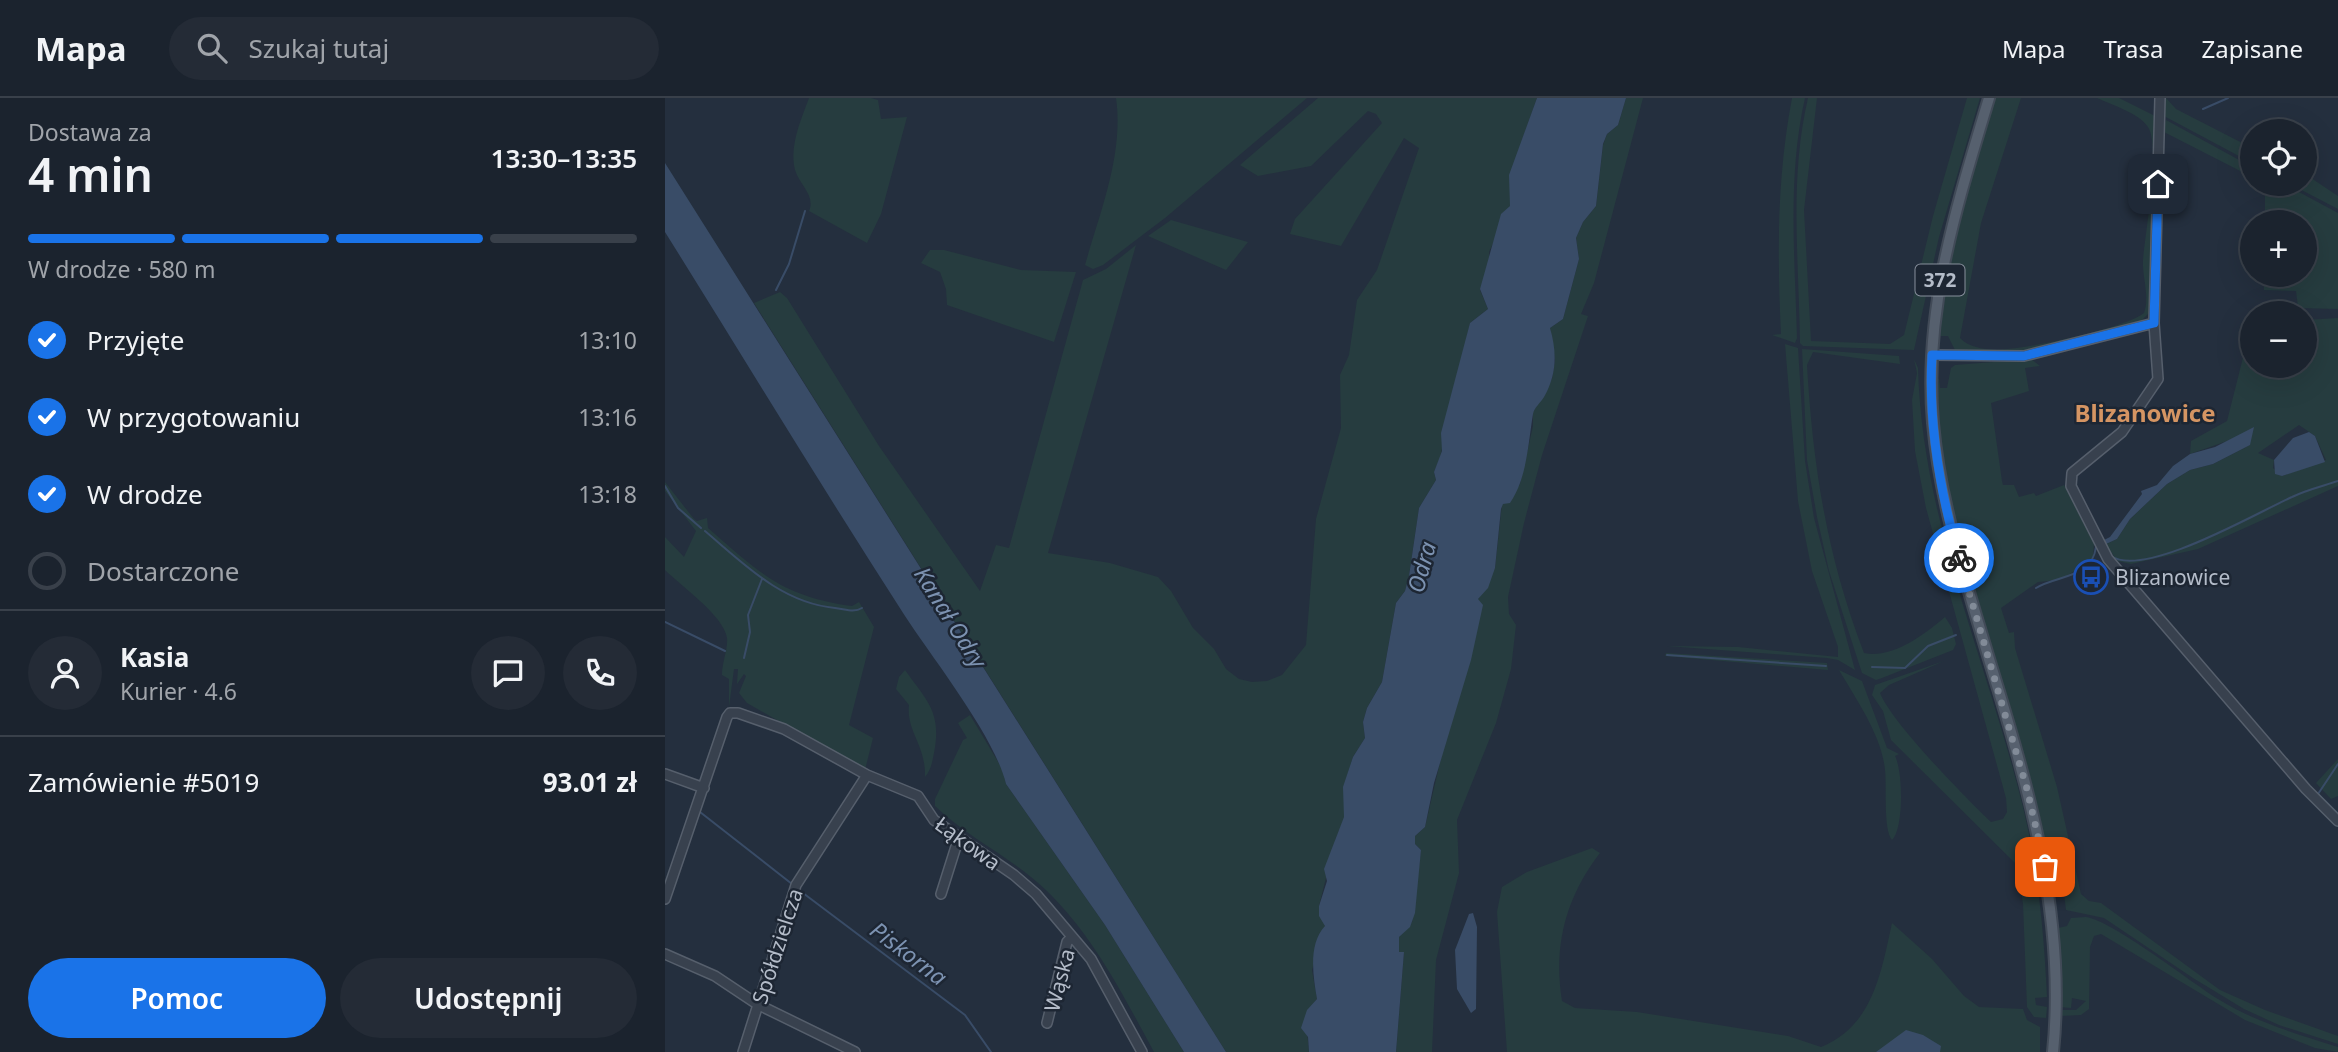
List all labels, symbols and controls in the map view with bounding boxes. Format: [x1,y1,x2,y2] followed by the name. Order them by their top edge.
[169,17,659,80] search box
[35,26,127,71] text: Mapa
[193,29,231,67] icon: search
[249,30,389,66] text: Szukaj tutaj
[2002,32,2066,65] text: Mapa
[2104,32,2164,65] text: Trasa
[2202,32,2303,65] text: Zapisane
[28,116,152,148] text: Dostawa za
[2240,119,2317,378] map controls
[2240,119,2317,196] button: locate
[491,140,637,176] text: 13:30–13:35
[28,143,153,205] text: 4 min
[2128,154,2188,214] pin
[2139,165,2177,203] icon: home
[2240,210,2317,287] button: +
[28,253,215,285] text: W drodze · 580 m
[1915,264,1965,296] road number: 372
[2240,301,2317,378] button: −
[28,321,66,359] icon: check
[87,322,184,358] text: Przyjęte
[578,324,637,356] text: 13:10
[2074,396,2216,429] district label: Blizanowice
[28,398,66,436] icon: check
[87,399,300,435] text: W przygotowaniu
[578,401,637,433] text: 13:16
[28,475,66,513] icon: check
[87,476,203,512] text: W drodze
[578,478,637,510] text: 13:18
[1924,523,1994,593] courier
[1399,538,1443,596] water label: Odra
[1940,539,1978,577] icon: bike
[87,553,240,589] text: Dostarczone
[2072,558,2110,596] bus stop icon: Blizanowice
[907,560,995,675] water label: Kanał Odry
[2115,563,2230,591] place label: Blizanowice
[28,636,102,710] button: person
[471,636,545,710] button: chat
[563,636,637,710] button: phone
[120,639,189,675] text: Kasia
[120,675,237,707] text: Kurier · 4.6
[28,764,259,800] text: Zamówienie #5019
[543,764,637,800] text: 93.01 zł
[930,810,1006,876] street label: Łąkowa
[2015,837,2075,897] pin
[2026,848,2064,886] icon: bag
[745,885,809,1007] street label: Spółdzielcza
[864,914,954,992] water label: Piskorna
[1037,945,1081,1015] street label: Wąska
[28,958,326,1038] button: Pomoc
[340,958,637,1038] button: Udostępnij

